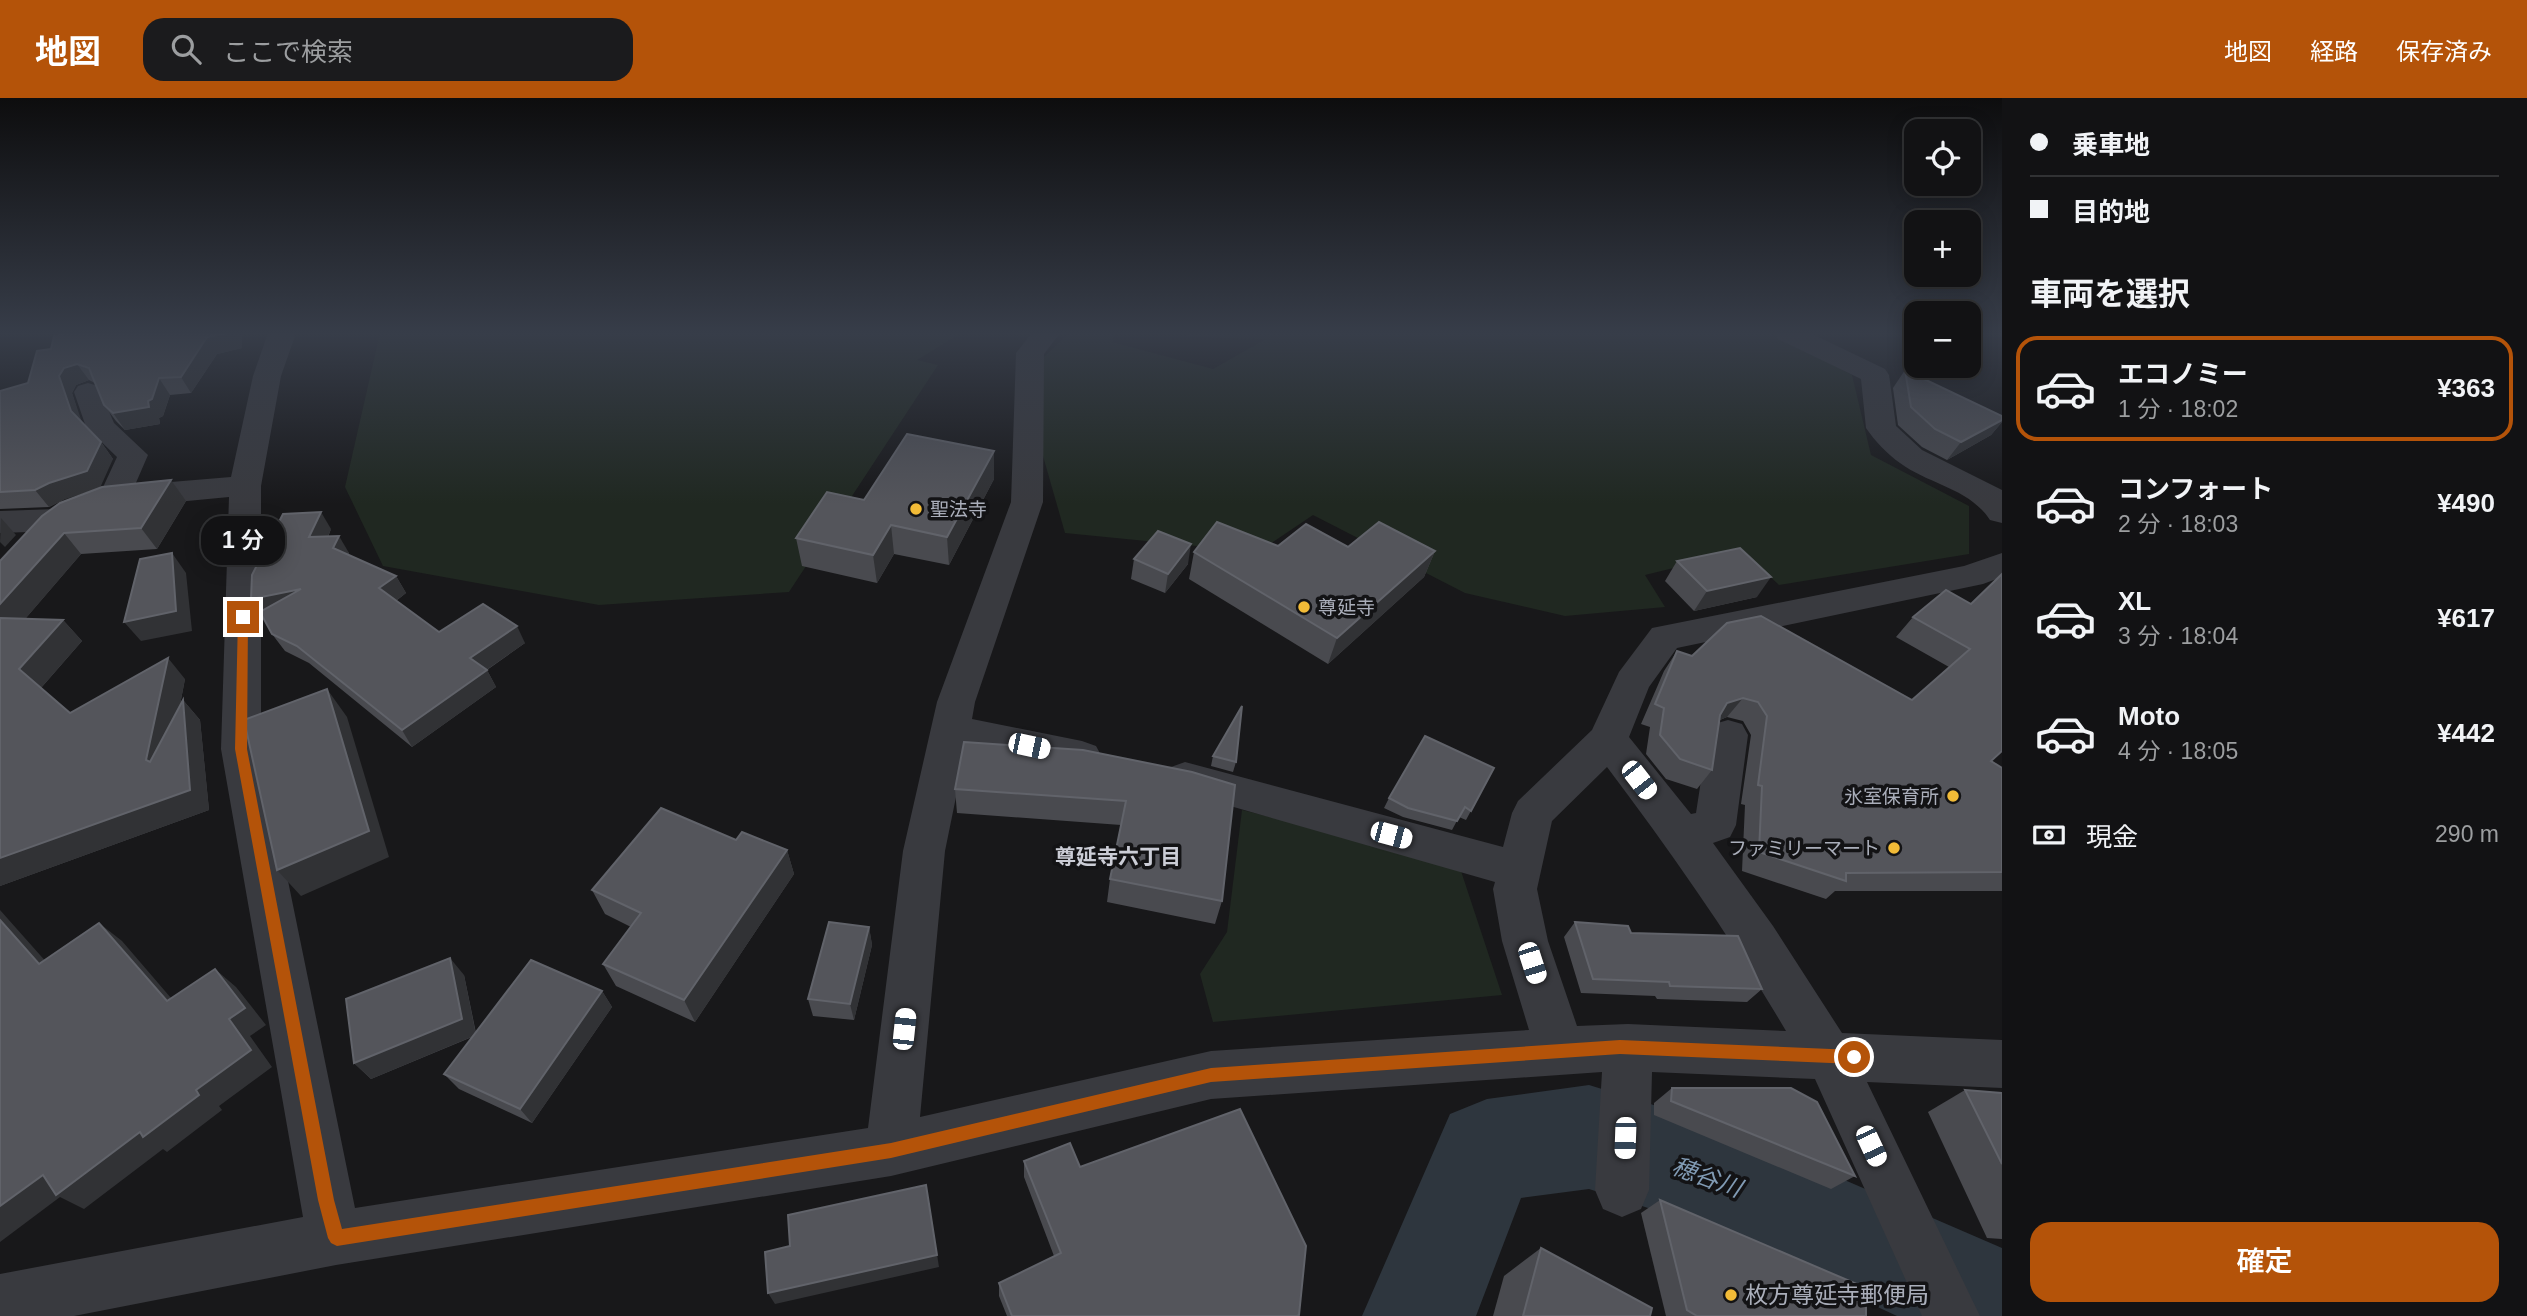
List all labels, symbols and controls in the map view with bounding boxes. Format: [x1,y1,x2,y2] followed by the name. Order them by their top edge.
[143,18,633,81] search box
[167,30,205,68] icon: search
[35,33,101,70] text: 地図
[223,37,353,67] text: ここで検索
[2224,38,2272,65] text: 地図
[2310,38,2358,65] text: 経路
[2396,38,2492,65] text: 保存済み
[1904,119,1981,378] map controls
[1904,119,1981,196] button: locate
[2072,130,2150,160] text: 乗車地
[2072,197,2150,227] text: 目的地
[1904,210,1981,287] button: +
[2030,276,2190,312] text: 車両を選択
[1904,301,1981,378] button: −
[2034,357,2097,420] icon: car
[2118,359,2248,389] text: エコノミー
[2437,373,2495,403] text: ¥363
[2118,396,2238,422] text: 1 分 · 18:02
[2034,472,2097,535] icon: car
[2118,474,2273,504] text: コンフォート
[2437,488,2495,518] text: ¥490
[930,499,987,520] place label: 聖法寺
[908,501,924,517] marker: 聖法寺
[2118,511,2238,537] text: 2 分 · 18:03
[201,516,285,564] callout: 1 分
[222,527,264,553] text: 1 分
[2118,586,2151,616] text: XL
[2034,587,2097,650] icon: car
[1318,597,1375,618] place label: 尊延寺
[1296,599,1312,615] marker: 尊延寺
[227,601,259,633] route end
[2437,603,2495,633] text: ¥617
[2118,623,2238,649] text: 3 分 · 18:04
[2118,701,2180,731] text: Moto
[2034,702,2097,765] icon: car
[2437,718,2495,748] text: ¥442
[1007,731,1052,761] car
[2118,738,2238,764] text: 4 分 · 18:05
[1618,757,1661,803] car
[1844,786,1939,807] place label: 氷室保育所
[1945,788,1961,804] marker: 氷室保育所
[2030,816,2068,854] icon: cash
[1368,819,1415,851] car
[2435,821,2499,847] text: 290 m
[2086,822,2138,852] text: 現金
[1728,838,1880,859] place label: ファミリーマート
[1886,840,1902,856] marker: ファミリーマート
[1055,845,1181,868] district label: 尊延寺六丁目
[1516,940,1549,986] car
[892,1007,917,1051] car
[1838,1041,1870,1073] route start
[1614,1117,1637,1159] car
[1853,1123,1890,1169] car
[1669,1152,1748,1203] water label: 穂谷川
[2030,1222,2499,1302] button: 確定
[1745,1282,1929,1308] place label: 枚方尊延寺郵便局
[1723,1287,1739,1303] marker: 枚方尊延寺郵便局

